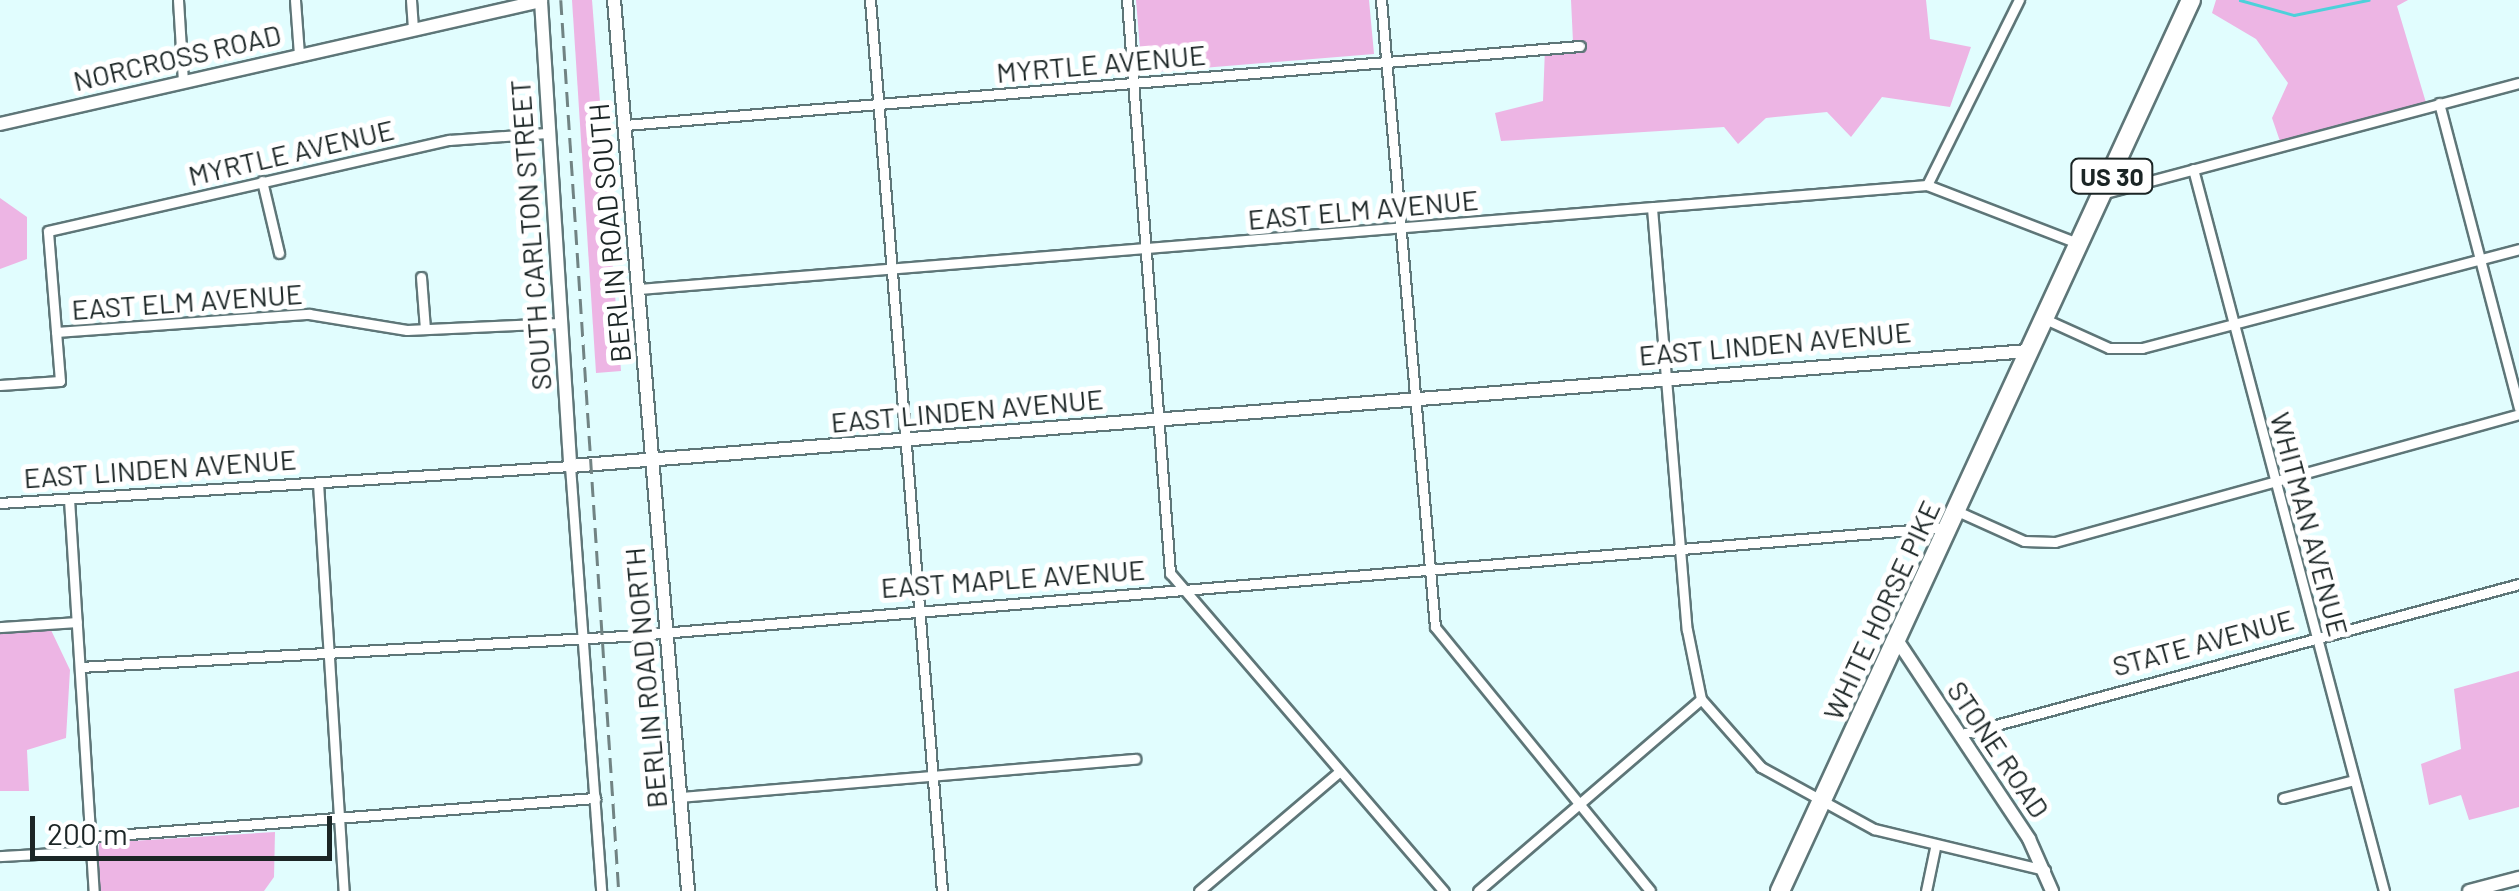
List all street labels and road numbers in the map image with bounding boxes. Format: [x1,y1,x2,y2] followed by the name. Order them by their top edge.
[70,17,284,97] street label: NORCROSS ROAD
[995,37,1207,89] street label: MYRTLE AVENUE
[502,79,558,391] street label: SOUTH CARLTON STREET
[581,102,637,364] street label: BERLIN ROAD SOUTH
[185,112,397,192] street label: MYRTLE AVENUE
[2070,156,2154,196] road number: US 30
[1246,182,1480,236] street label: EAST ELM AVENUE
[70,276,304,326] street label: EAST ELM AVENUE
[1637,314,1913,372] street label: EAST LINDEN AVENUE
[829,381,1105,439] street label: EAST LINDEN AVENUE
[2264,408,2356,640] street label: WHITMAN AVENUE
[22,442,298,494] street label: EAST LINDEN AVENUE
[1815,495,1947,725] street label: WHITE HORSE PIKE
[617,546,673,810] street label: BERLIN ROAD NORTH
[880,552,1146,604] street label: EAST MAPLE AVENUE
[2109,602,2297,682] street label: STATE AVENUE
[1941,674,2057,824] street label: STONE ROAD

